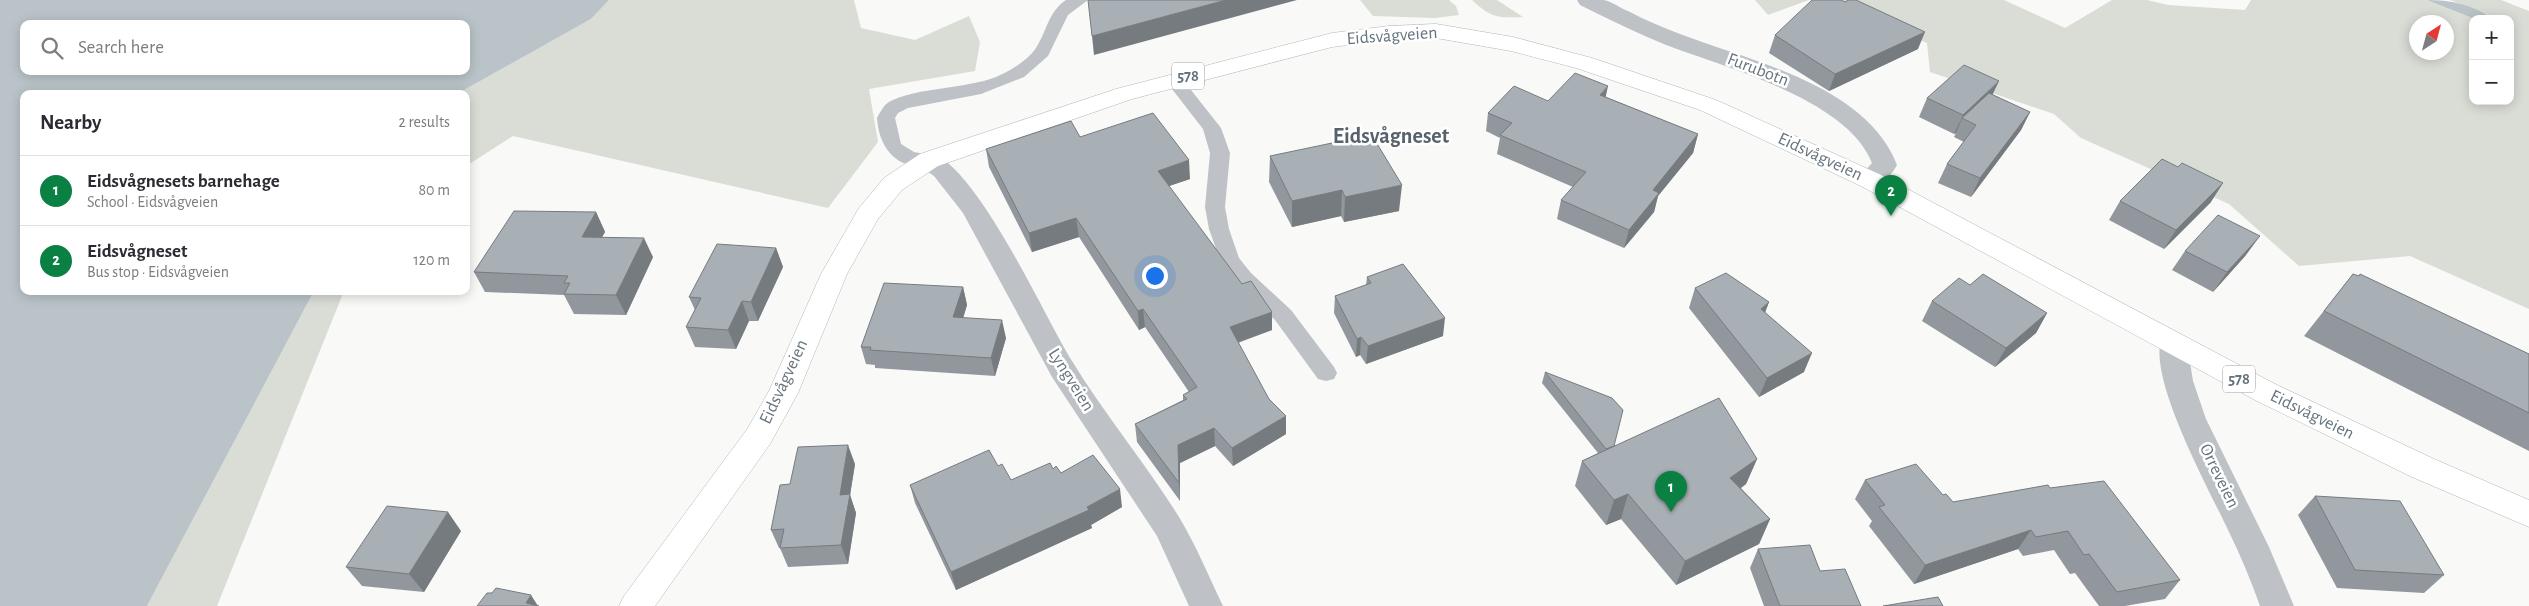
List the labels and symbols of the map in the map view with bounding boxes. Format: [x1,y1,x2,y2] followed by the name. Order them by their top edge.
[2409,15,2454,60] north arrow
[1346,24,1438,48] street label: Eidsvågveien
[1725,50,1791,90] street label: Furubotn
[1172,62,1204,90] road number: 578
[1333,125,1450,147] district label: Eidsvågneset
[1775,130,1865,184] street label: Eidsvågveien
[1875,175,1907,216] pin: 2
[1142,263,1168,289] your location
[757,337,811,427] street label: Eidsvågveien
[1045,345,1097,415] street label: Lyngveien
[2223,366,2255,392] road number: 578
[2267,387,2357,443] street label: Eidsvågveien
[2196,441,2242,511] street label: Orreveien
[1655,471,1687,512] pin: 1

